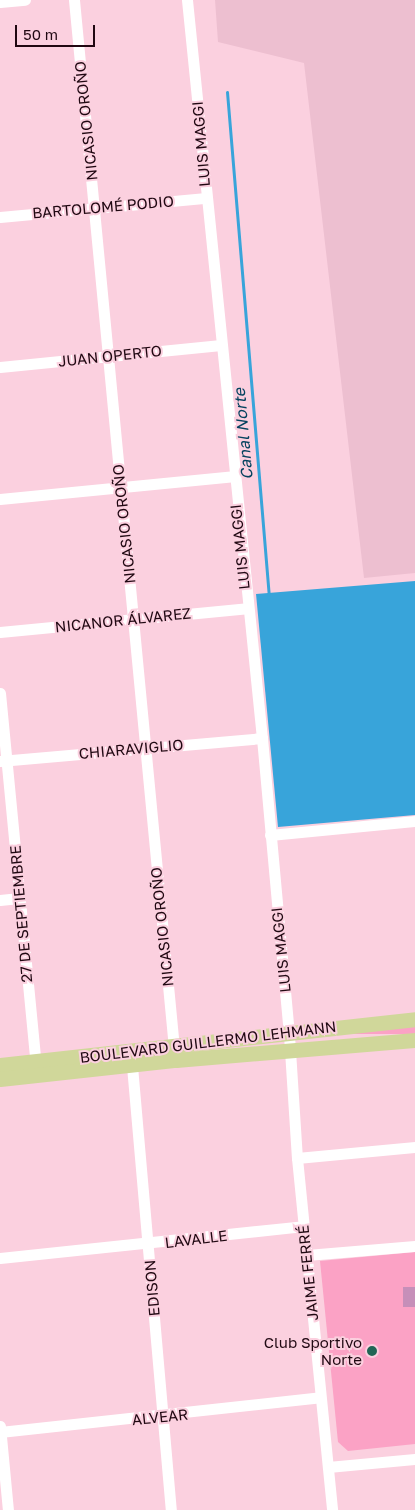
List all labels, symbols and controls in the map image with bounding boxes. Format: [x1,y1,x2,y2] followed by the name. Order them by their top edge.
[18,15,98,47] scale bar
[23,25,58,43] text: 50 m
[71,60,101,182] street label: NICASIO OROÑO
[188,101,214,187] street label: LUIS MAGGI
[31,192,175,222] street label: BARTOLOMÉ PODIO
[57,342,163,370] street label: JUAN OPERTO
[229,387,257,481] water label: Canal Norte
[109,463,139,585] street label: NICASIO OROÑO
[227,503,253,591] street label: LUIS MAGGI
[54,604,192,636] street label: NICANOR ÁLVAREZ
[78,735,184,763] street label: CHIARAVIGLIO
[6,845,36,983] street label: 27 DE SEPTIEMBRE
[147,866,177,988] street label: NICASIO OROÑO
[268,906,294,994] street label: LUIS MAGGI
[79,1017,337,1067] street label: BOULEVARD GUILLERMO LEHMANN
[294,1224,322,1322] street label: JAIME FERRÉ
[164,1226,228,1252] street label: LAVALLE
[141,1259,163,1317] street label: EDISON
[264,1333,362,1368] place label: Club Sportivo Norte
[366,1345,378,1357] marker: Club Sportivo Norte
[131,1405,189,1429] street label: ALVEAR

